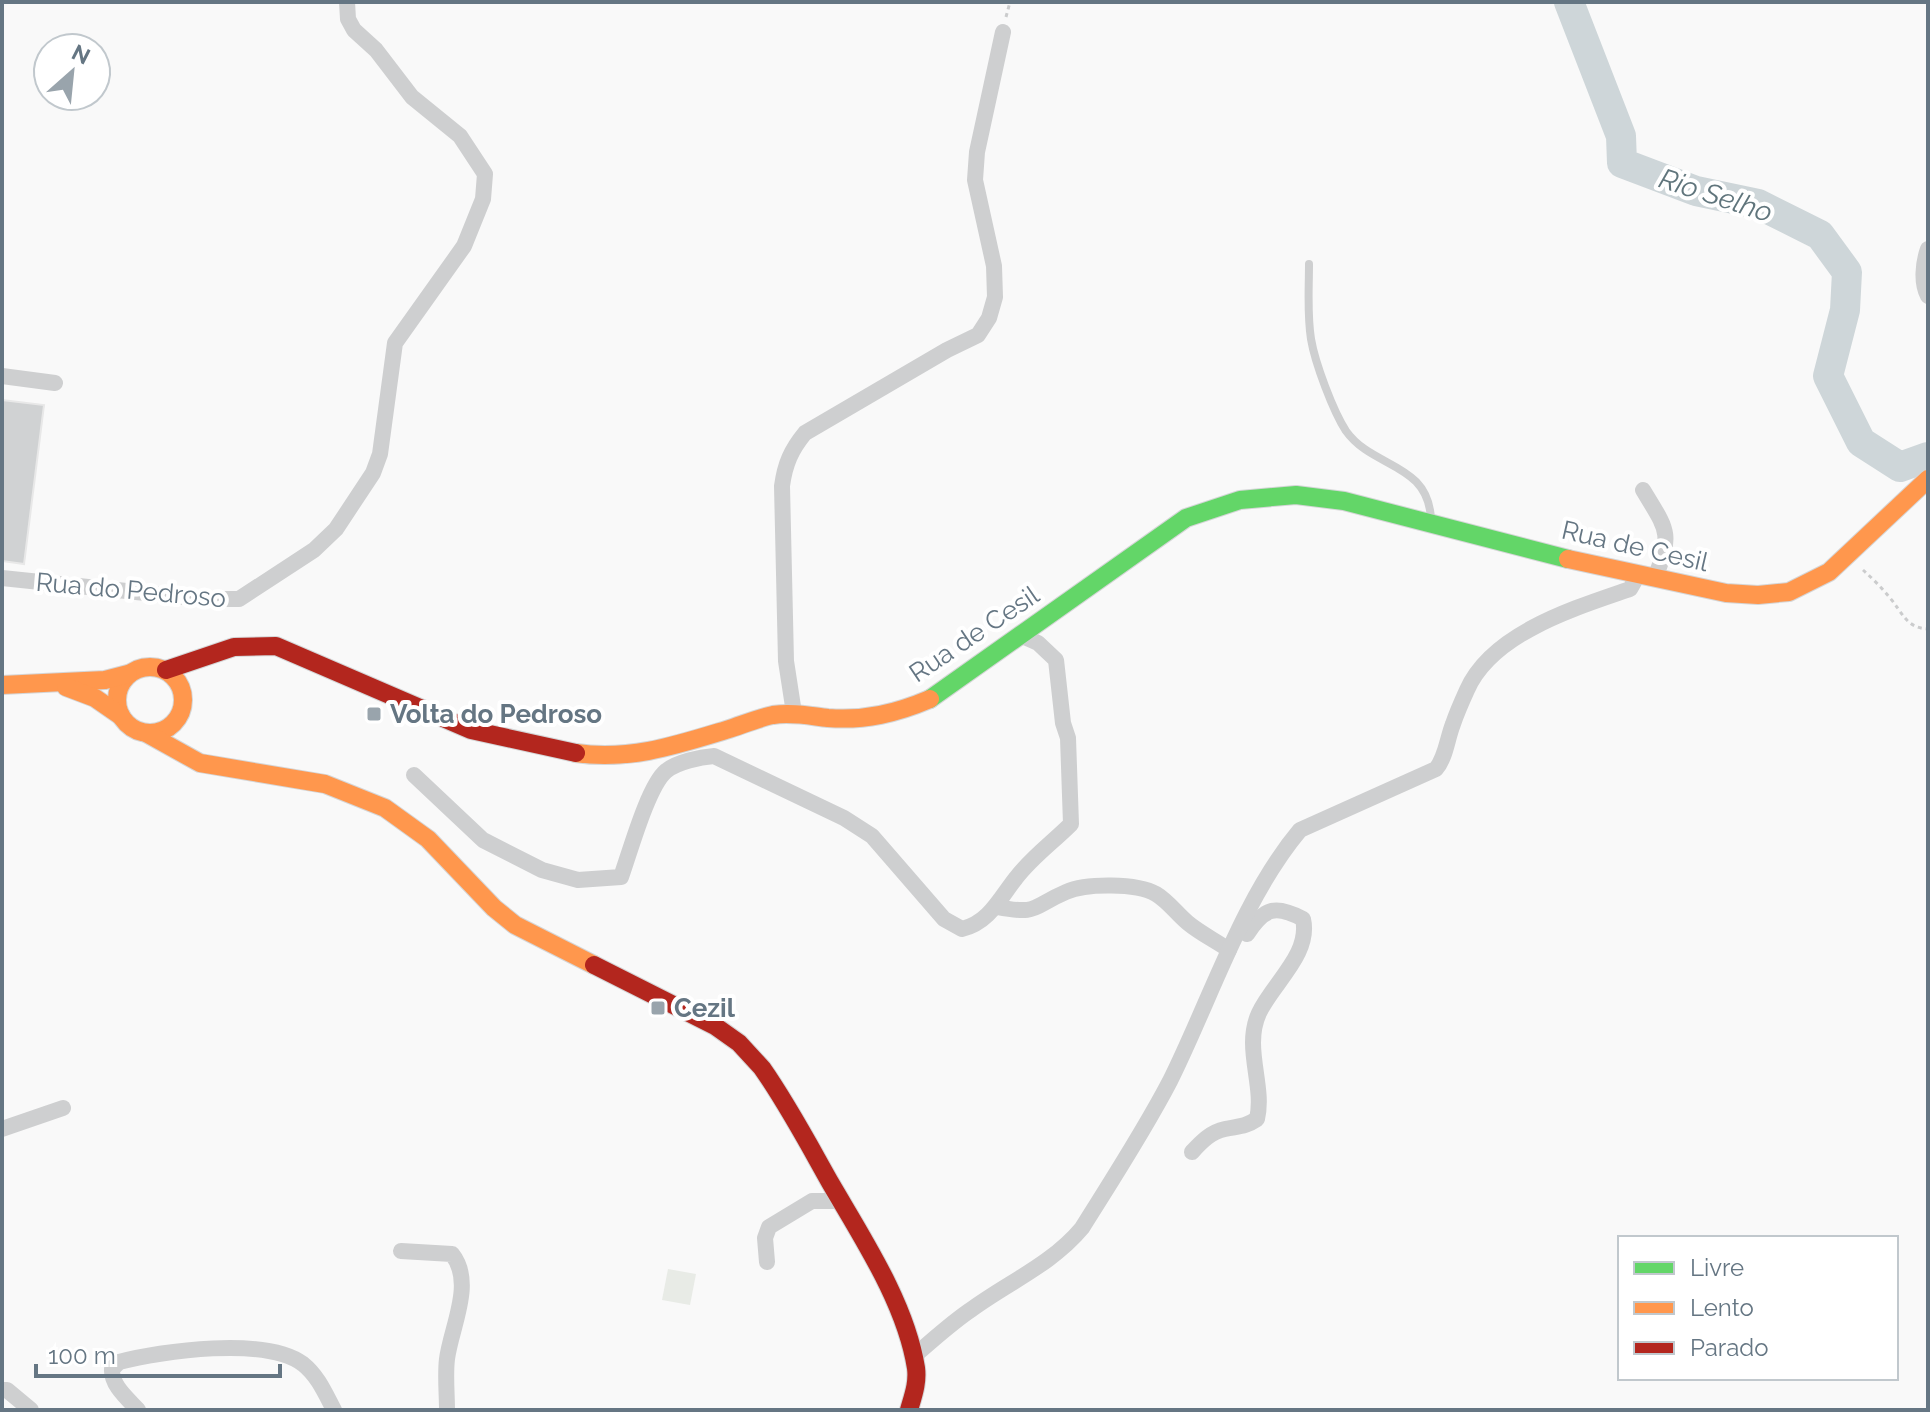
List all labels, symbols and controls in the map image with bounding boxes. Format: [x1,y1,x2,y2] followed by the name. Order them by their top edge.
[32,32,112,112] north arrow
[68,39,94,70] text: N
[1655,162,1777,229] water label: Rio Selho
[1559,515,1712,578] street label: Rua de Cesil
[35,567,227,613] street label: Rua do Pedroso
[904,579,1045,688] street label: Rua de Cesil
[390,699,602,729] place label: Volta do Pedroso
[365,705,383,723] marker: Volta do Pedroso
[674,993,736,1023] place label: Cezil
[649,999,667,1017] marker: Cezil
[1618,1236,1898,1380] legend
[1690,1253,1744,1282] text: Livre
[1690,1293,1754,1322] text: Lento
[36,1328,280,1378] scale bar
[1690,1333,1769,1362] text: Parado
[48,1341,116,1370] text: 100 m

